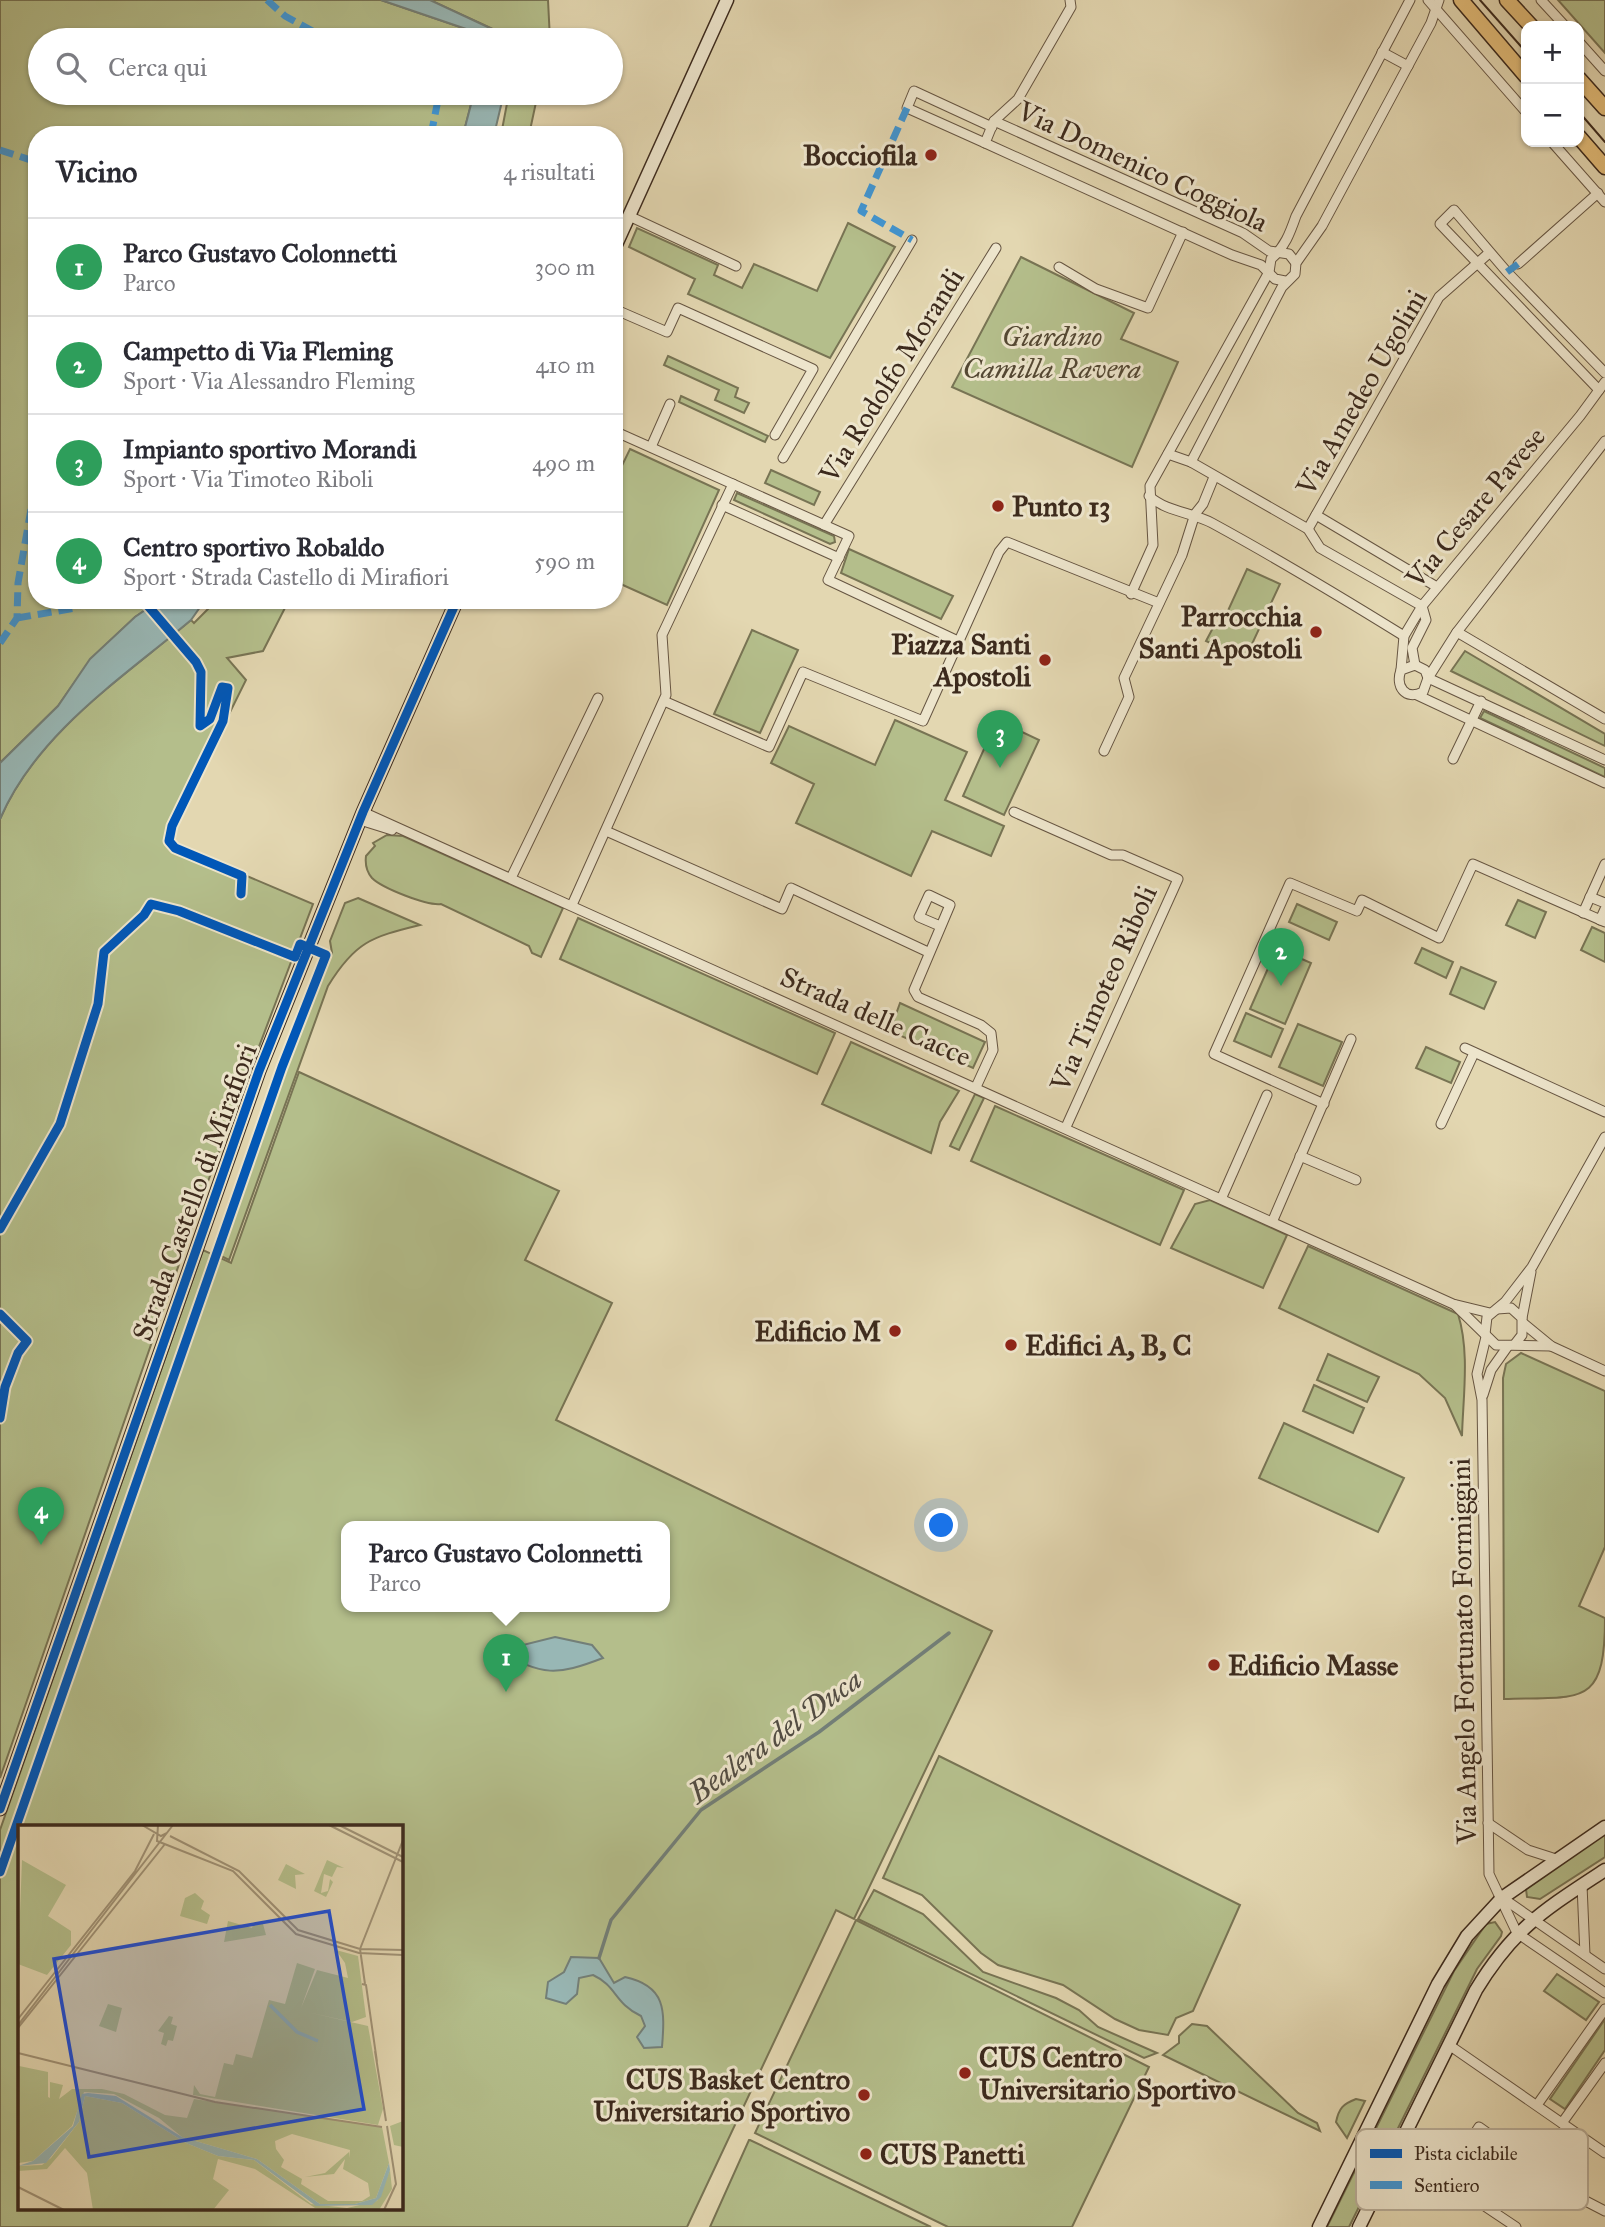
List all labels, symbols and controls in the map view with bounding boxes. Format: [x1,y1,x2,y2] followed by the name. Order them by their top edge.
[1521,21,1584,147] map controls
[1521,21,1584,84] button: +
[28,28,623,105] search box
[52,48,90,86] icon: search
[108,51,207,83] text: Cerca qui
[1521,84,1584,147] button: −
[1011,93,1274,240] street label: Via Domenico Coggiola
[803,138,918,173] place label: Bocciofila
[923,147,939,163] marker: Bocciofila
[56,154,137,190] text: Vicino
[503,158,595,186] text: 4 risultati
[123,237,397,269] text: Parco Gustavo Colonnetti
[74,253,84,281] text: 1
[535,253,595,281] text: 300 m
[811,261,972,490] street label: Via Rodolfo Morandi
[123,269,175,297] text: Parco
[1288,283,1435,502] street label: Via Amedeo Ugolini
[963,319,1141,386] park label: Giardino Camilla Ravera
[123,335,392,367] text: Campetto di Via Fleming
[73,351,85,379] text: 2
[536,351,595,379] text: 410 m
[123,367,415,395] text: Sport · Via Alessandro Fleming
[1397,420,1553,596] street label: Via Cesare Pavese
[123,433,417,465] text: Impianto sportivo Morandi
[74,449,84,477] text: 3
[532,449,595,477] text: 490 m
[123,465,373,493] text: Sport · Via Timoteo Riboli
[1012,489,1111,524] place label: Punto 13
[990,498,1006,514] marker: Punto 13
[123,531,384,563] text: Centro sportivo Robaldo
[73,547,85,575] text: 4
[534,547,595,575] text: 590 m
[123,563,449,591] text: Sport · Strada Castello di Mirafiori
[1139,599,1303,666] place label: Parrocchia Santi Apostoli
[1308,624,1324,640] marker: Parrocchia Santi Apostoli
[891,627,1031,694] place label: Piazza Santi Apostoli
[1037,652,1053,668] marker: Piazza Santi Apostoli
[977,710,1023,768] pin: 3
[1042,879,1165,1098] street label: Via Timoteo Riboli
[1258,928,1304,986] pin: 2
[775,959,977,1074] street label: Strada delle Cacce
[124,1039,265,1346] street label: Strada Castello di Mirafiori
[754,1314,881,1349] place label: Edificio M
[887,1323,903,1339] marker: Edificio M
[1025,1328,1192,1363] place label: Edifici A, B, C
[1003,1337,1019,1353] marker: Edifici A, B, C
[1443,1457,1484,1845] street label: Via Angelo Fortunato Formiggini
[18,1487,64,1545] pin: 4
[924,1508,958,1542] your location
[341,1521,670,1612] popup
[368,1537,643,1569] text: Parco Gustavo Colonnetti
[368,1569,421,1597] text: Parco
[483,1634,529,1692] pin: 1
[1228,1648,1399,1683] place label: Edificio Masse
[1206,1657,1222,1673] marker: Edificio Masse
[680,1661,869,1812] water label: Bealera del Duca
[18,1825,402,2210] inset map
[979,2040,1236,2107] place label: CUS Centro Universitario Sportivo
[593,2062,850,2129] place label: CUS Basket Centro Universitario Sportivo
[957,2065,973,2081] marker: CUS Centro Universitario Sportivo
[856,2087,872,2103] marker: CUS Basket Centro Universitario Sportivo
[1356,2129,1588,2210] legend
[880,2137,1025,2172] place label: CUS Panetti
[1414,2142,1518,2165] text: Pista ciclabile
[858,2146,874,2162] marker: CUS Panetti
[1414,2174,1480,2197] text: Sentiero

